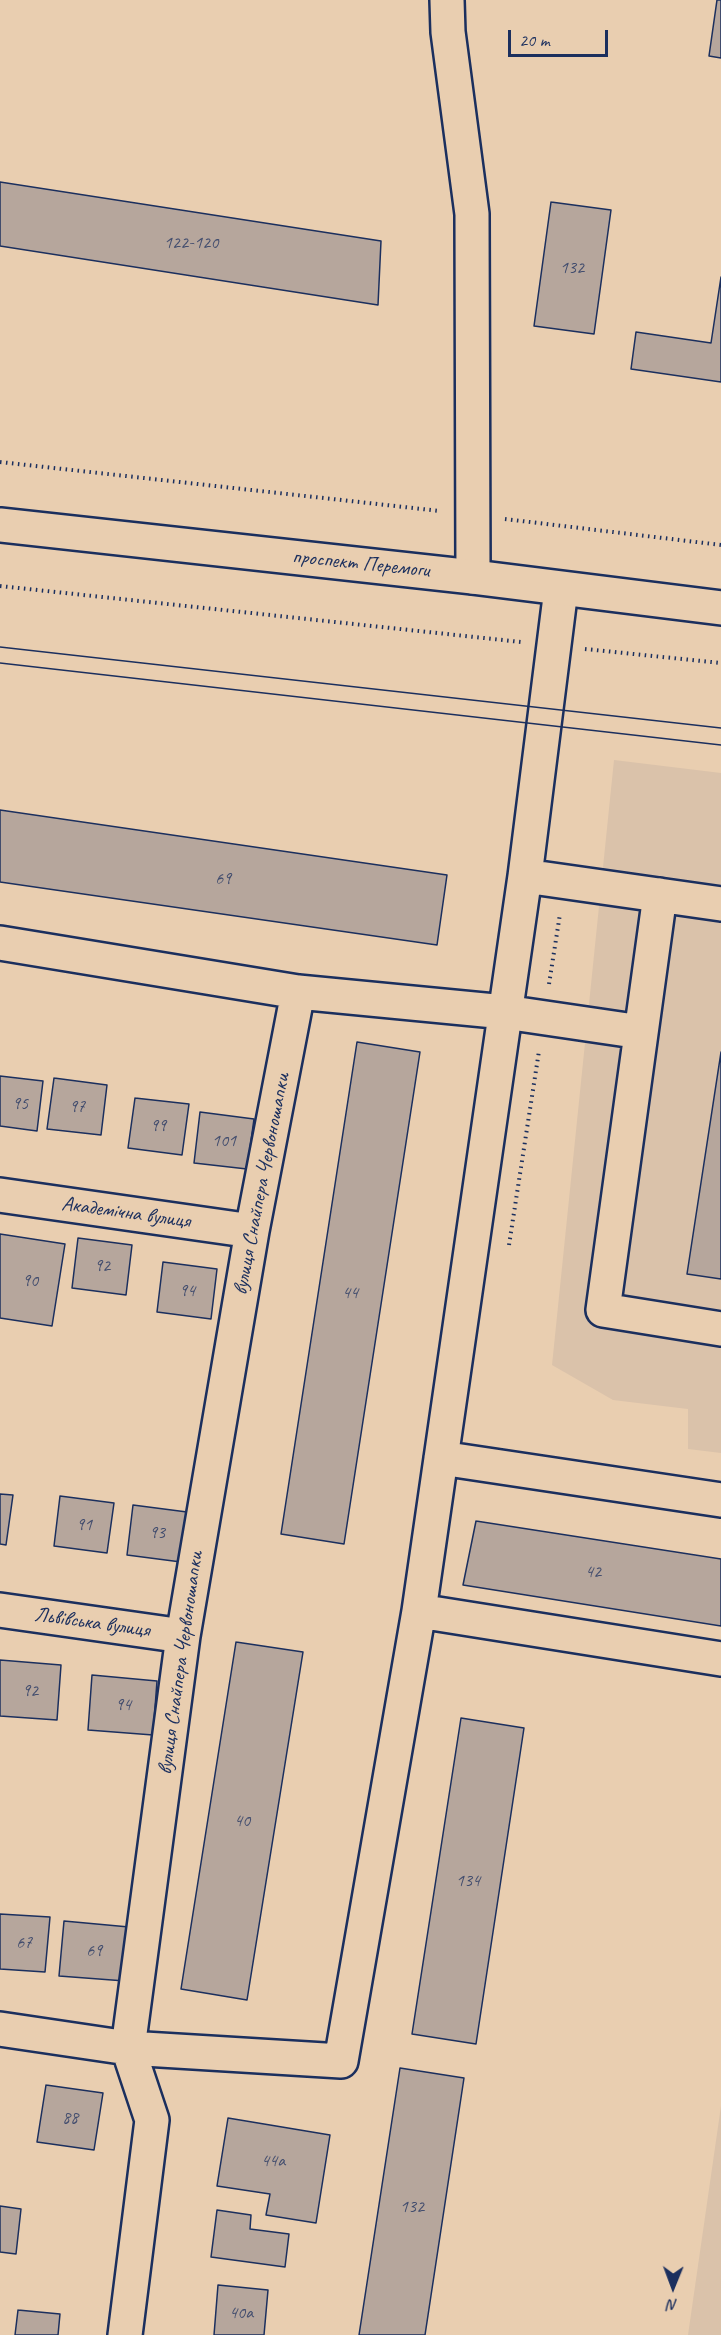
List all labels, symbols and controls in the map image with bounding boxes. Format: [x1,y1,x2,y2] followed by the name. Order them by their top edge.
[511,18,612,56] scale bar
[519,29,550,51] text: 20 m
[164,232,218,254] house number: 122-120
[560,257,584,279] house number: 132
[291,544,431,584] street label: проспект Перемоги
[215,868,231,890] house number: 69
[228,1071,296,1297] street label: вулиця Снайпера Червоношапки
[12,1093,28,1115] house number: 95
[69,1096,85,1118] house number: 97
[150,1115,166,1137] house number: 99
[212,1130,236,1152] house number: 101
[60,1191,192,1235] street label: Академічна вулиця
[94,1255,110,1277] house number: 92
[22,1270,38,1292] house number: 90
[179,1280,195,1302] house number: 94
[342,1282,358,1304] house number: 44
[76,1514,92,1536] house number: 91
[149,1522,165,1544] house number: 93
[153,1550,209,1776] street label: вулиця Снайпера Червоношапки
[585,1561,601,1583] house number: 42
[33,1602,151,1644] street label: Львівська вулиця
[22,1680,38,1702] house number: 92
[115,1694,131,1716] house number: 94
[234,1810,250,1832] house number: 40
[456,1870,480,1892] house number: 134
[16,1932,32,1954] house number: 67
[86,1940,102,1962] house number: 69
[62,2107,78,2129] house number: 88
[261,2150,285,2172] house number: 44а
[400,2196,424,2218] house number: 132
[643,2257,703,2317] north arrow
[668,2295,678,2315] text: N
[229,2302,253,2324] house number: 40а

